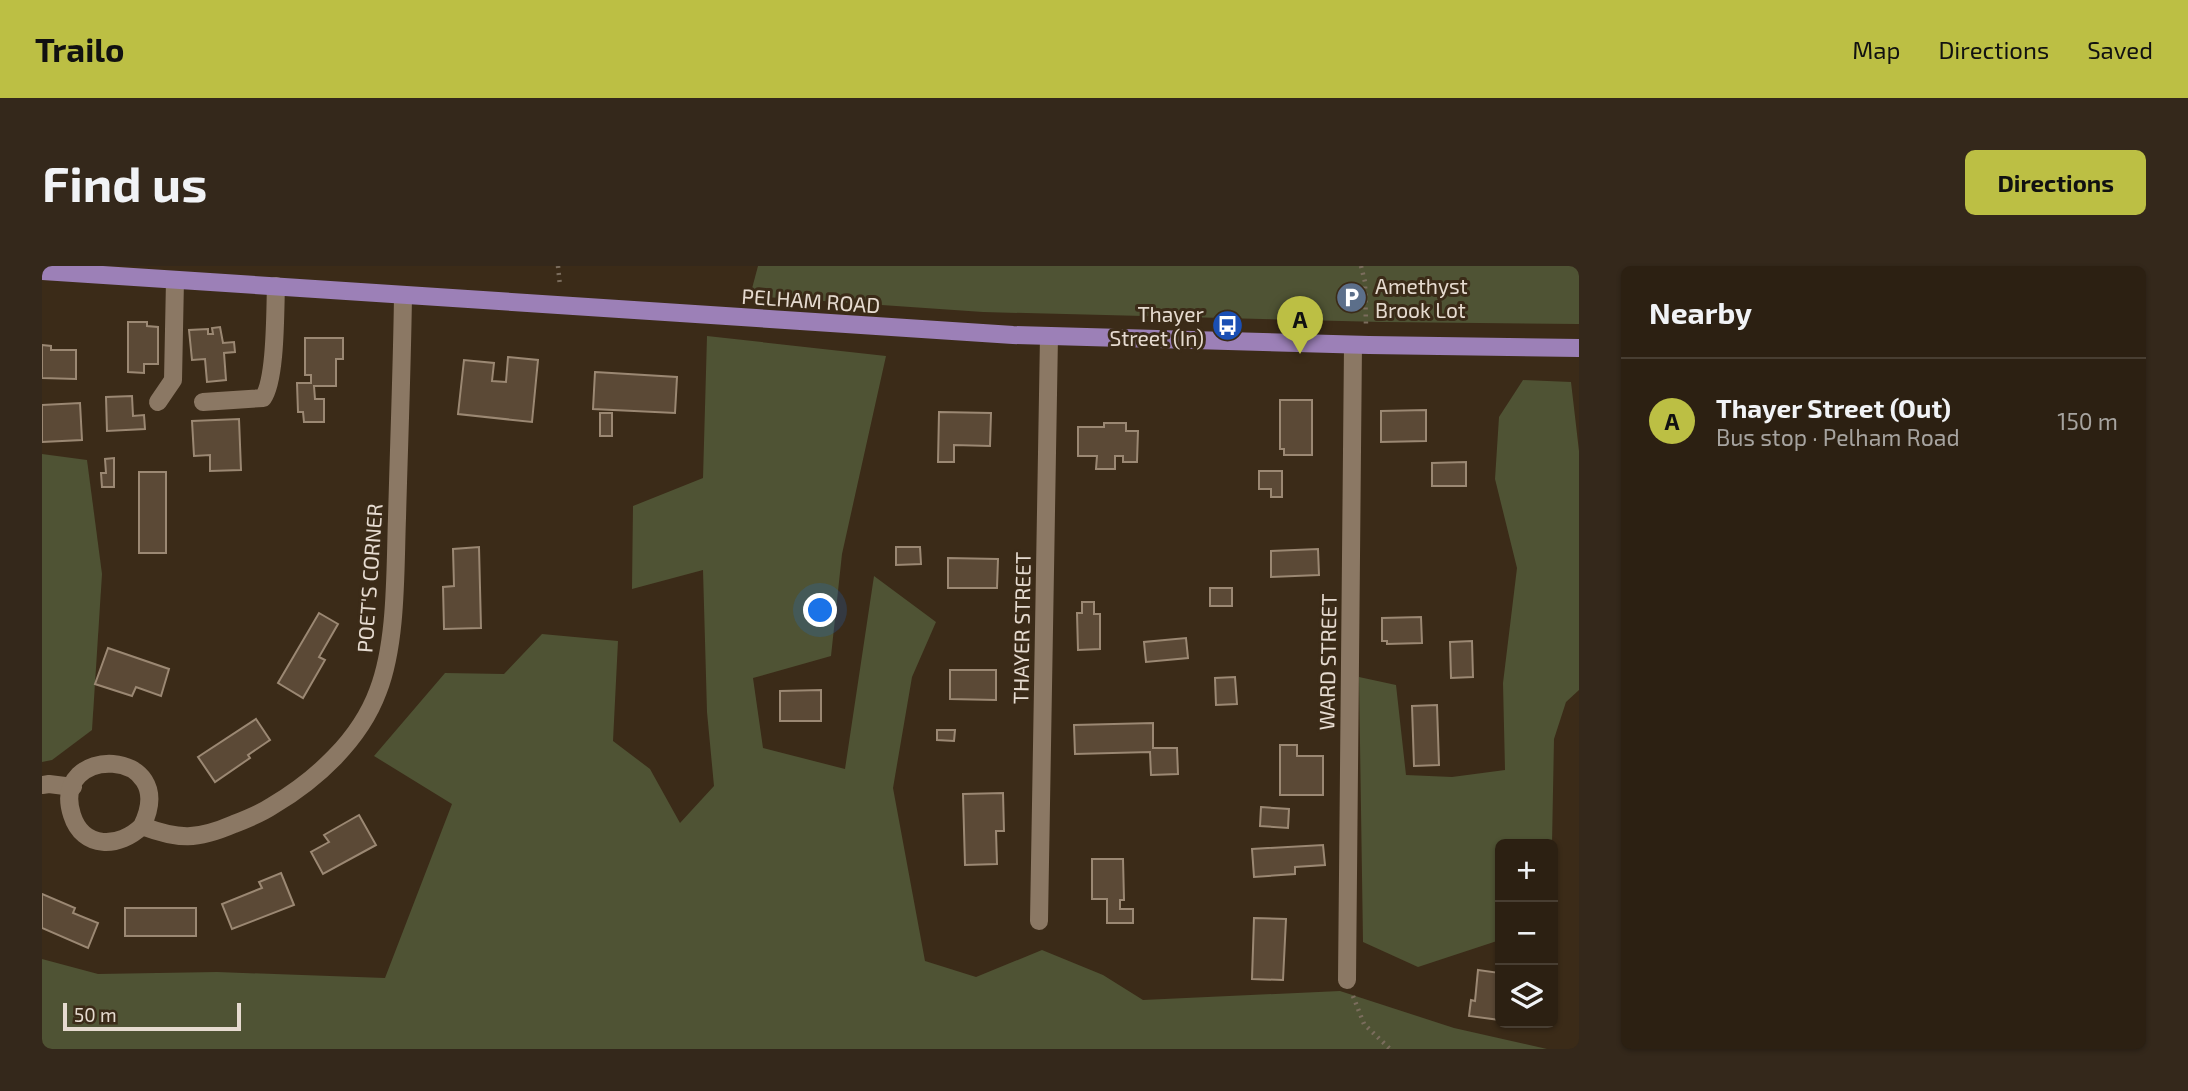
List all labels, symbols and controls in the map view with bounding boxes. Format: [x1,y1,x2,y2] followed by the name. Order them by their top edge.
[35,29,125,69] text: Trailo
[1852,35,1900,64] text: Map
[1938,35,2049,64] text: Directions
[2087,35,2153,64] text: Saved
[1965,150,2146,215] button: Directions
[42,153,207,212] text: Find us
[1375,273,1468,322] place label: Amethyst Brook Lot
[1335,280,1369,314] parking icon: Amethyst Brook Lot
[741,283,881,317] street label: PELHAM ROAD
[1649,294,1752,330] text: Nearby
[1277,296,1323,354] pin: A
[1110,301,1205,350] place label: Thayer Street (In)
[1210,308,1244,342] bus stop icon: Thayer Street (In)
[1716,392,1951,423] text: Thayer Street (Out)
[1664,407,1680,435] text: A
[2057,407,2118,435] text: 150 m
[1716,423,1960,451] text: Bus stop · Pelham Road
[351,503,387,653] street label: POET'S CORNER
[1007,552,1035,704] street label: THAYER STREET
[803,593,837,627] your location
[1313,593,1341,731] street label: WARD STREET
[1495,839,1558,1028] map controls
[1495,839,1558,902] button: +
[1495,902,1558,965] button: −
[1495,965,1558,1028] button: layers
[63,1000,242,1032] scale bar
[74,1003,117,1026] text: 50 m

